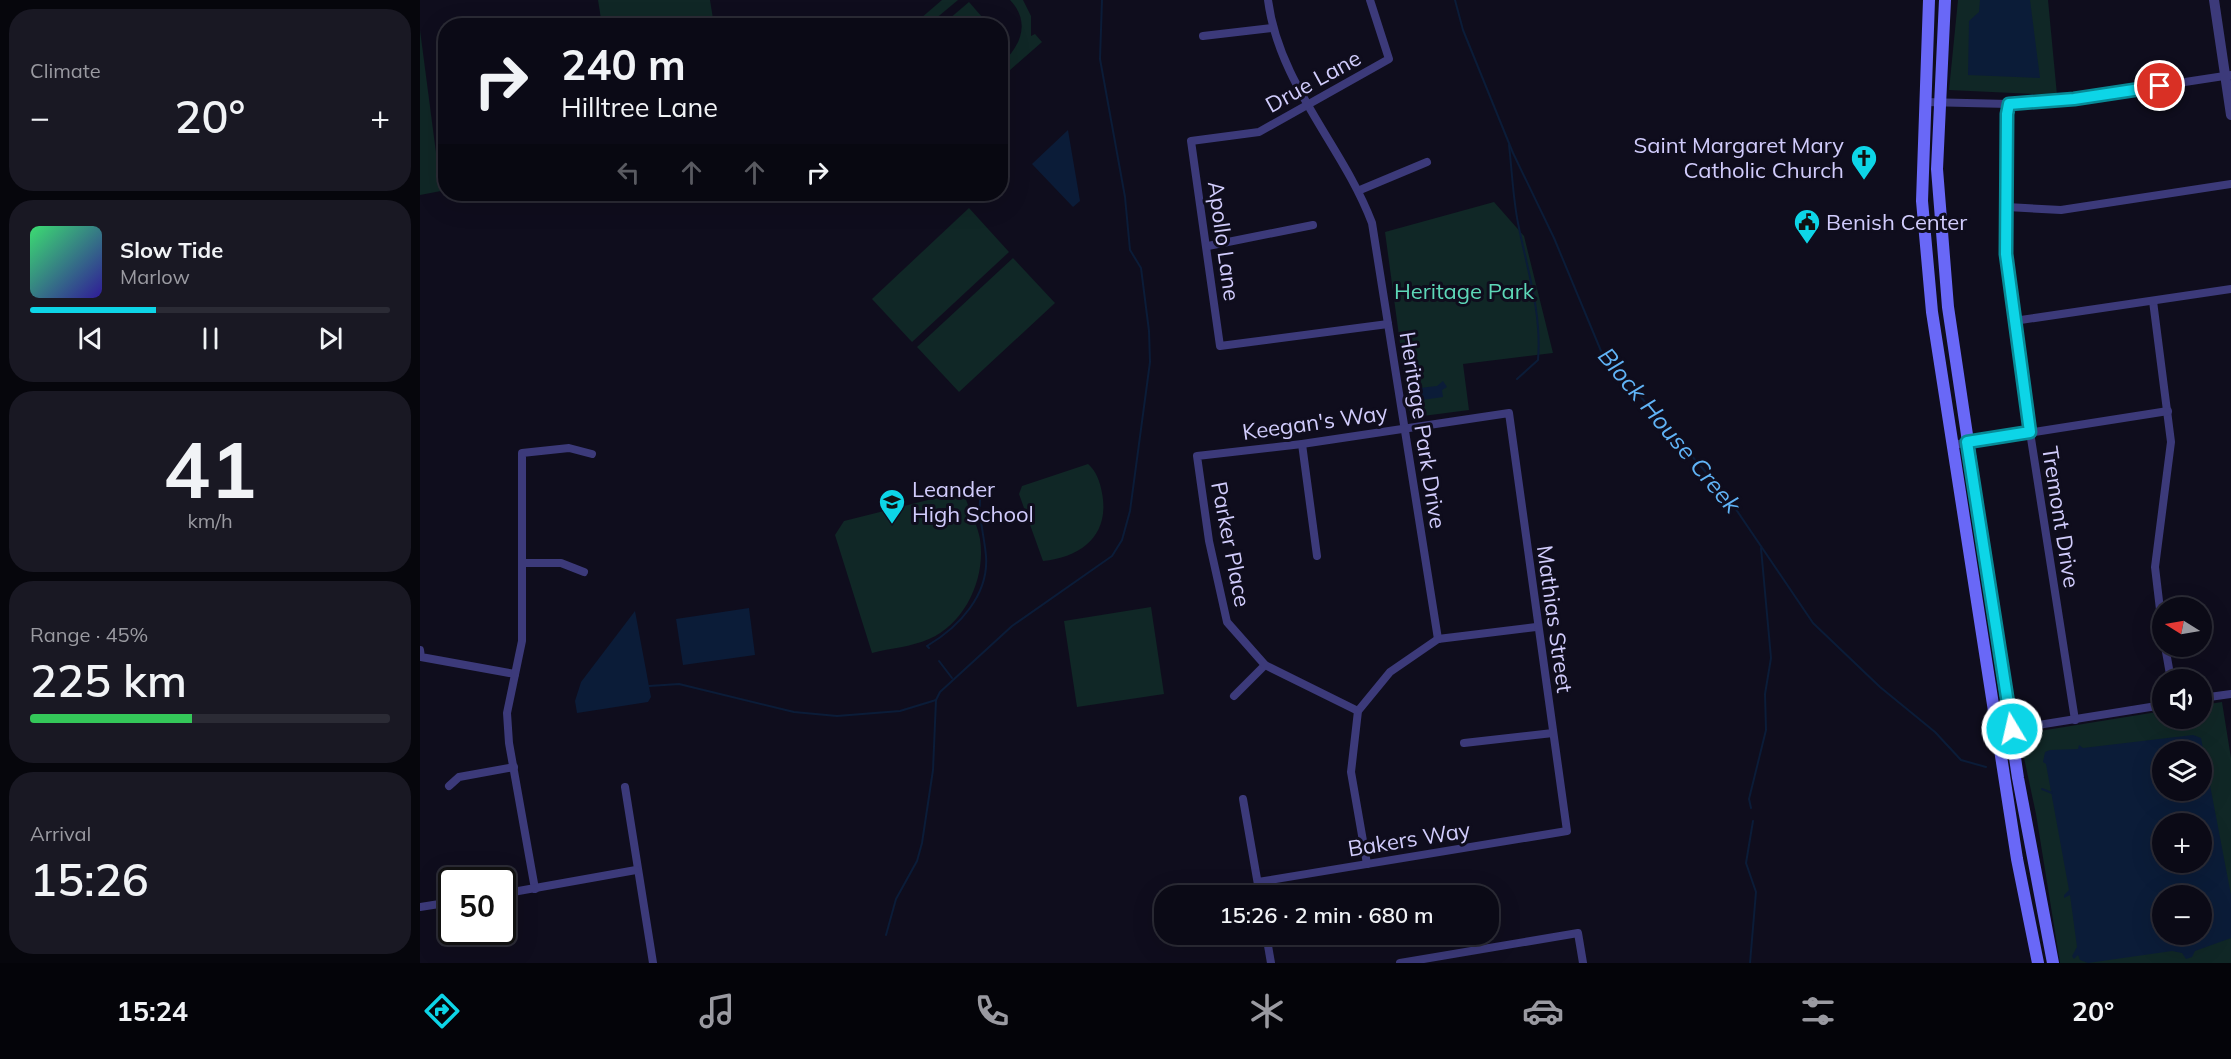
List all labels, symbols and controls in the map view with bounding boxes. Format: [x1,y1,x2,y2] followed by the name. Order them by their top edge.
[561,38,686,91] text: 240 m
[462,42,540,120] icon: right
[1260,43,1366,119] street label: Drue Lane
[30,58,101,83] text: Climate
[2134,60,2185,111] pin
[2143,69,2176,102] icon: arrive
[175,88,245,144] text: 20°
[561,90,718,124] text: Hilltree Lane
[30,96,50,137] text: −
[370,96,390,137] text: +
[1633,131,1844,184] place label: Saint Margaret Mary Catholic Church
[1849,143,1879,181] church icon: Saint Margaret Mary Catholic Church
[612,156,645,189] icon: left
[675,156,708,189] icon: ahead
[738,156,771,189] icon: ahead
[801,156,834,189] icon: right
[1202,179,1246,303] street label: Apollo Lane
[1792,207,1822,245] public building icon: Benish Center
[1826,208,1967,236] place label: Benish Center
[120,236,223,264] text: Slow Tide
[120,264,190,289] text: Marlow
[1394,277,1535,305] park label: Heritage Park
[74,322,107,355] icon: previous
[194,322,227,355] icon: pause
[314,322,347,355] icon: next
[1394,329,1452,531] street label: Heritage Park Drive
[1592,341,1748,519] water label: Block House Creek
[1241,398,1390,446] street label: Keegan's Way
[163,420,257,518] text: 41
[2036,444,2086,590] street label: Tremont Drive
[912,475,1034,528] place label: Leander High School
[1205,479,1257,609] street label: Parker Place
[877,487,907,525] school or university icon: Leander High School
[187,508,233,533] text: km/h
[1531,543,1579,695] street label: Mathias Street
[2152,597,2212,657] north arrow
[2152,597,2212,945] map controls
[30,622,148,647] text: Range · 45%
[30,652,187,708] text: 225 km
[2152,669,2212,729] button: sound
[1980,697,2044,761] position arrow
[2152,741,2212,801] button: layers
[2152,813,2212,873] button: +
[1346,815,1473,863] street label: Bakers Way
[30,821,91,846] text: Arrival
[30,851,149,907] text: 15:26
[438,867,516,945] speed limit sign: 50
[2152,885,2212,945] button: −
[1219,901,1434,929] text: 15:26 · 2 min · 680 m
[421,990,463,1032] icon: directions
[696,990,738,1032] icon: music
[971,990,1013,1032] icon: phone
[1246,990,1288,1032] icon: climate
[1522,990,1564,1032] icon: car
[1797,990,1839,1032] icon: filters
[117,994,188,1028] text: 15:24
[2072,994,2114,1028] text: 20°

